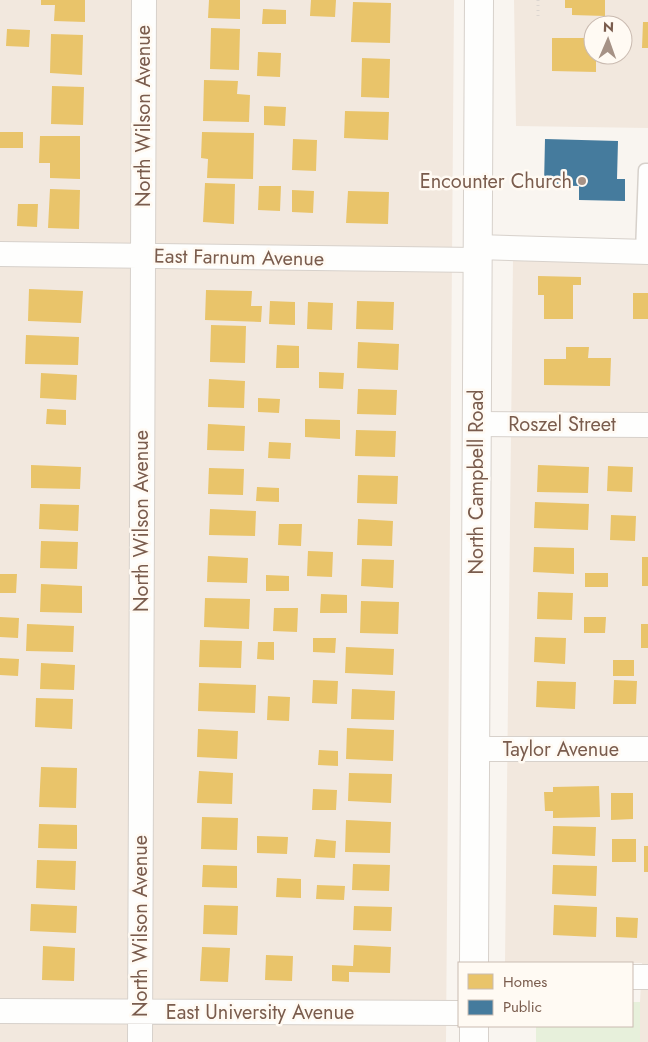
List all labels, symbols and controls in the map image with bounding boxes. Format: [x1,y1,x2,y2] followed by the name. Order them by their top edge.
[583,15,633,65] north arrow
[603,17,614,37] text: N
[129,25,158,207] street label: North Wilson Avenue
[420,167,572,196] place label: Encounter Church
[576,175,588,187] marker: Encounter Church
[154,242,324,273] street label: East Farnum Avenue
[462,390,491,574] street label: North Campbell Road
[508,410,616,439] street label: Roszel Street
[127,430,156,612] street label: North Wilson Avenue
[503,735,619,764] street label: Taylor Avenue
[126,835,155,1017] street label: North Wilson Avenue
[458,962,633,1027] legend
[503,971,547,993] text: Homes
[503,996,542,1018] text: Public
[166,998,354,1027] street label: East University Avenue

